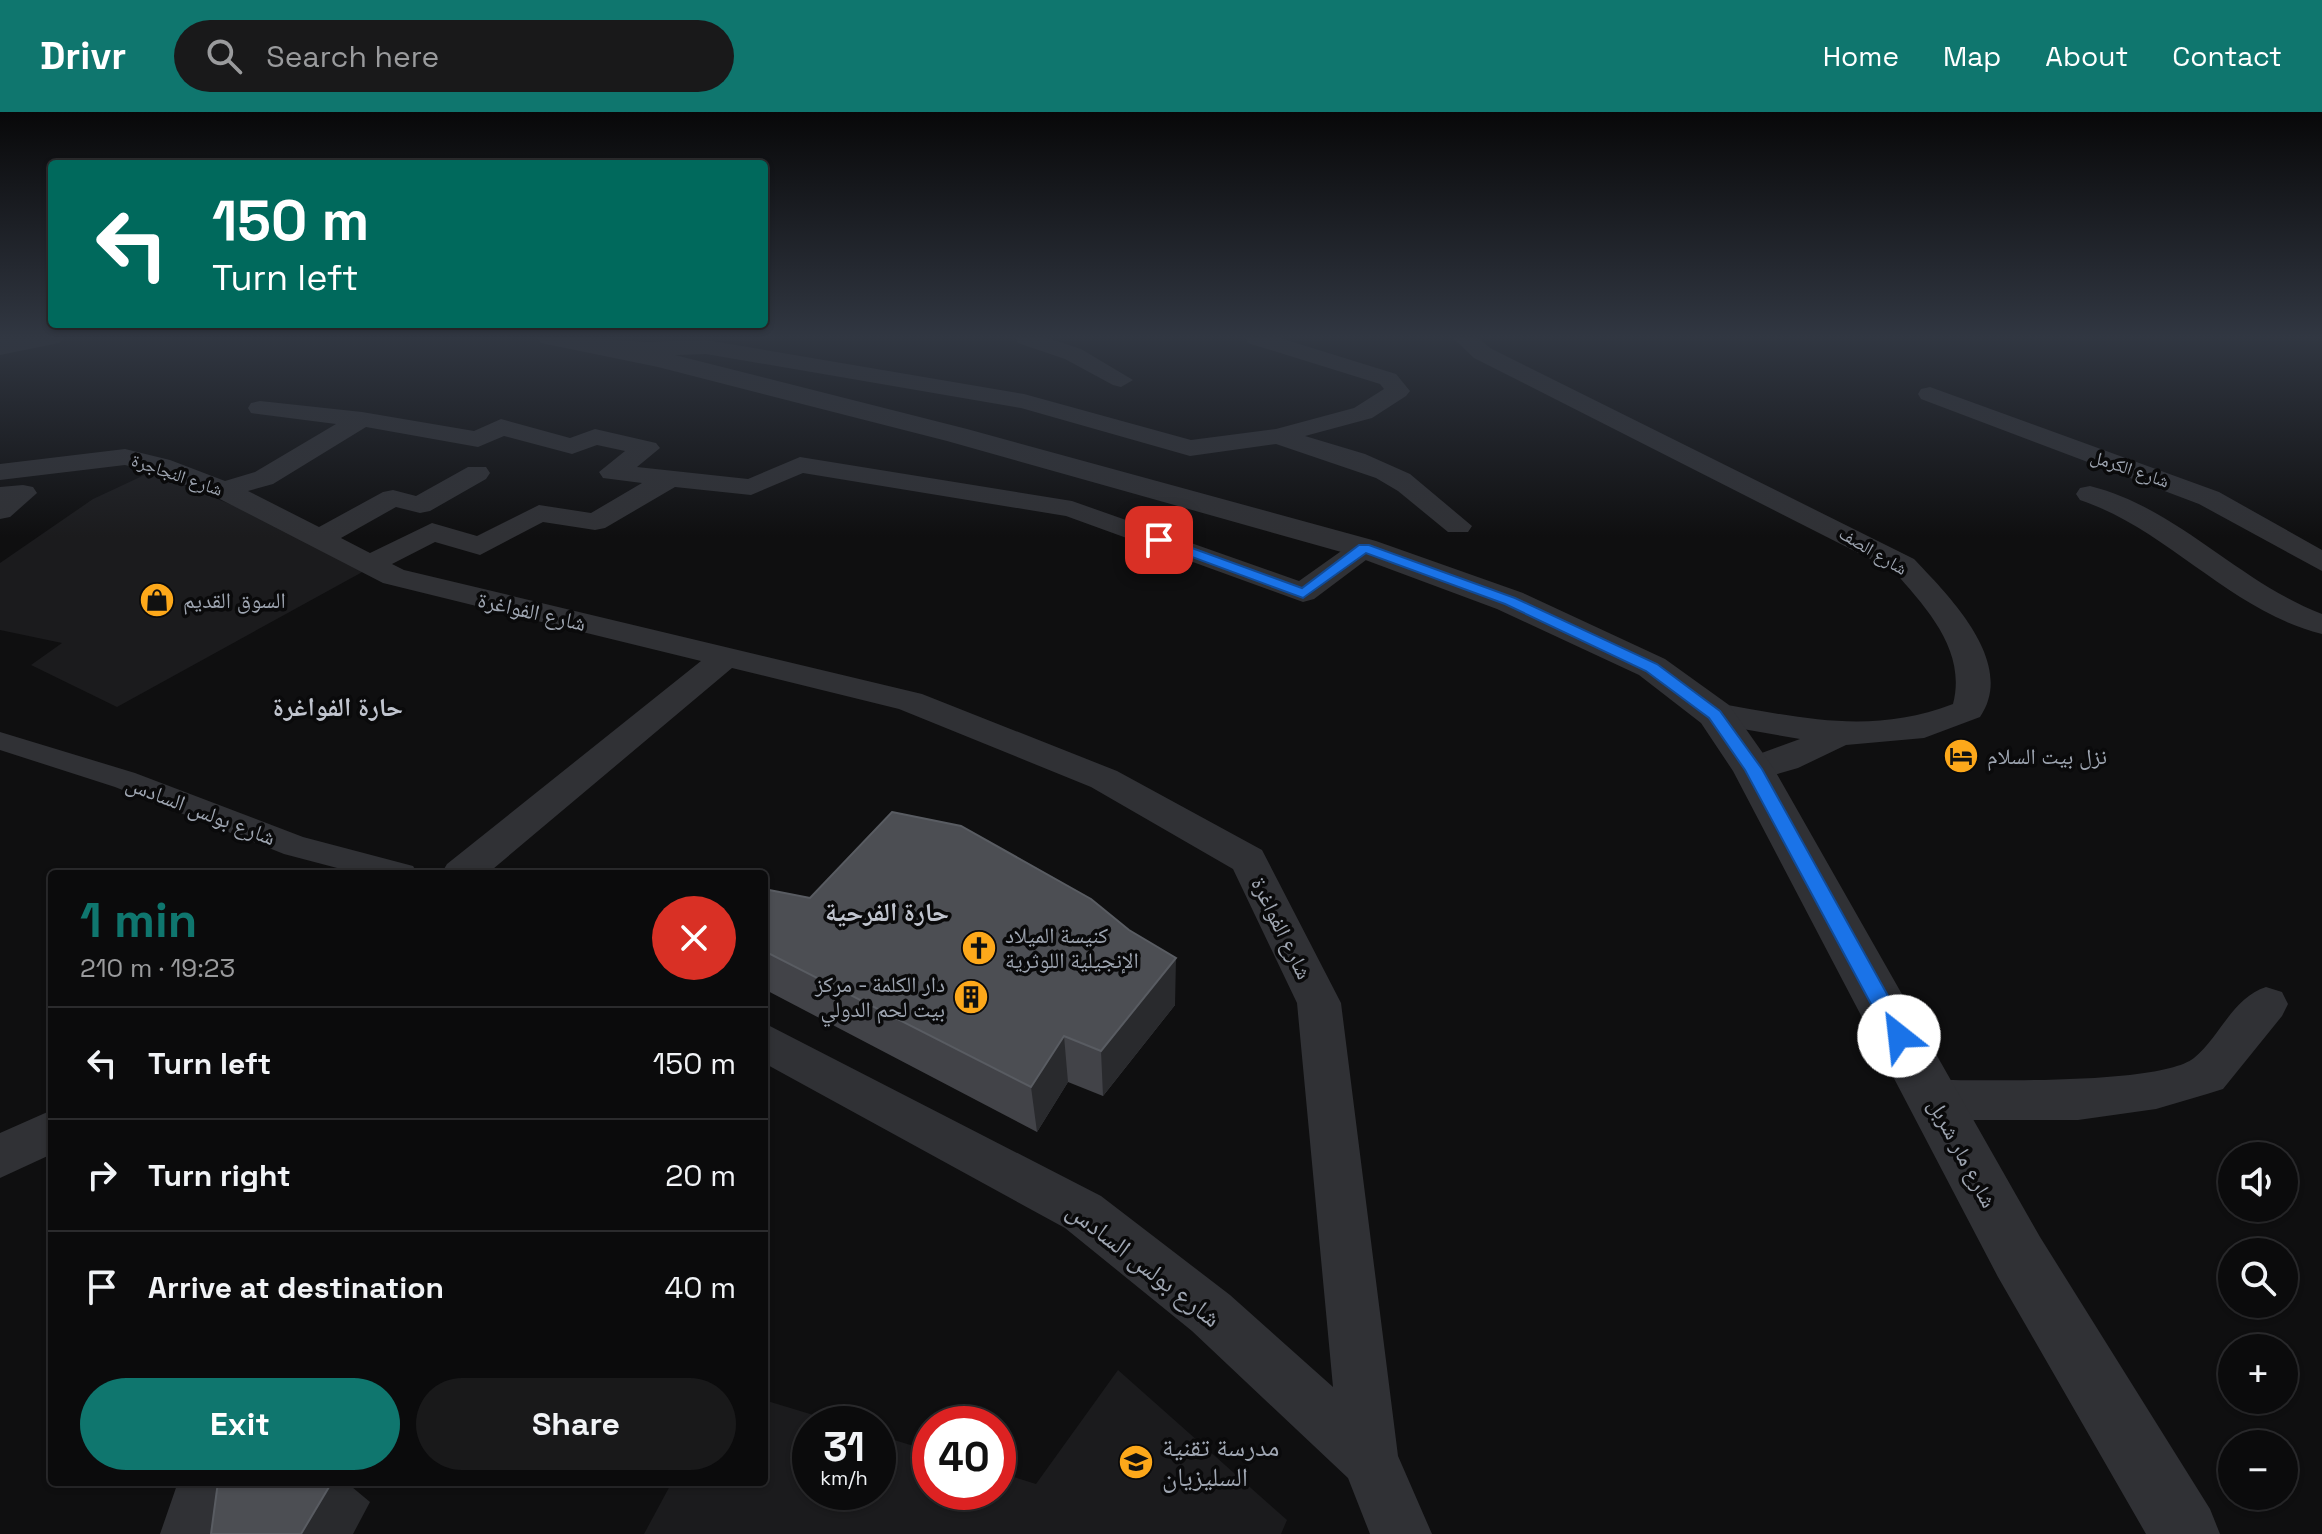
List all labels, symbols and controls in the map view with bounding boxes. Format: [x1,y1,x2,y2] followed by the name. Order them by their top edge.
[174,20,734,92] search box
[40,32,126,80] text: Drivr
[202,34,246,78] icon: search
[266,37,439,76] text: Search here
[1823,38,1899,74] text: Home
[1943,38,2001,74] text: Map
[2045,38,2128,74] text: About
[2172,38,2282,74] text: Contact
[212,185,369,256] text: 150 m
[80,192,184,296] icon: left
[212,255,359,301] text: Turn left
[2088,444,2172,493] street label: شارع الكرمل
[129,448,226,501] street label: شارع النجاجرة
[1125,506,1193,574] pin
[1137,518,1181,562] icon: arrive
[1835,521,1912,580] street label: شارع الصف
[138,581,176,619] shop icon: السوق القديم
[475,585,589,637] street label: شارع الفواغرة
[183,586,286,615] place label: السوق القديم
[273,690,403,724] district label: حارة الفواغرة
[1942,737,1980,775] hotel icon: نزل بيت السلام
[1987,742,2107,771] place label: نزل بيت السلام
[122,769,280,851] street label: شارع بولس السادس
[1245,872,1319,984] street label: شارع الفواغرة
[80,890,197,951] text: 1 min
[825,895,949,929] district label: حارة الفرحية
[652,896,736,980] button: close
[1005,921,1139,974] place label: كنيسة الميلاد الإنجيلية اللوثرية
[960,929,998,967] church icon: كنيسة الميلاد الإنجيلية اللوثرية
[80,951,235,985] text: 210 m · 19:23
[814,970,945,1027] place label: دار الكلمة - مركز بيت لحم الدولي
[952,978,990,1016] building icon: دار الكلمة - مركز بيت لحم الدولي
[1857,994,1941,1078] position arrow
[80,1041,124,1085] icon: left
[148,1044,271,1083] text: Turn left
[653,1044,736,1083] text: 150 m
[1923,1094,2003,1212] street label: شارع مار شربل
[2218,1142,2298,1510] map controls
[2218,1142,2298,1222] button: sound
[80,1153,124,1197] icon: right
[148,1156,291,1195] text: Turn right
[665,1156,736,1195] text: 20 m
[1060,1193,1228,1335] street label: شارع بولس السادس
[2218,1238,2298,1318] button: search
[80,1265,124,1309] icon: arrive
[148,1268,444,1307] text: Arrive at destination
[665,1268,736,1307] text: 40 m
[2218,1334,2298,1414] button: +
[80,1378,400,1470] button: Exit
[416,1378,736,1470] button: Share
[912,1406,1016,1510] speed limit sign: 40
[823,1422,865,1473] text: 31
[1162,1430,1279,1494] place label: مدرسة تقنية السليزيان
[2218,1430,2298,1510] button: −
[1117,1443,1155,1481] school or university icon: مدرسة تقنية السليزيان
[820,1465,868,1491] text: km/h

